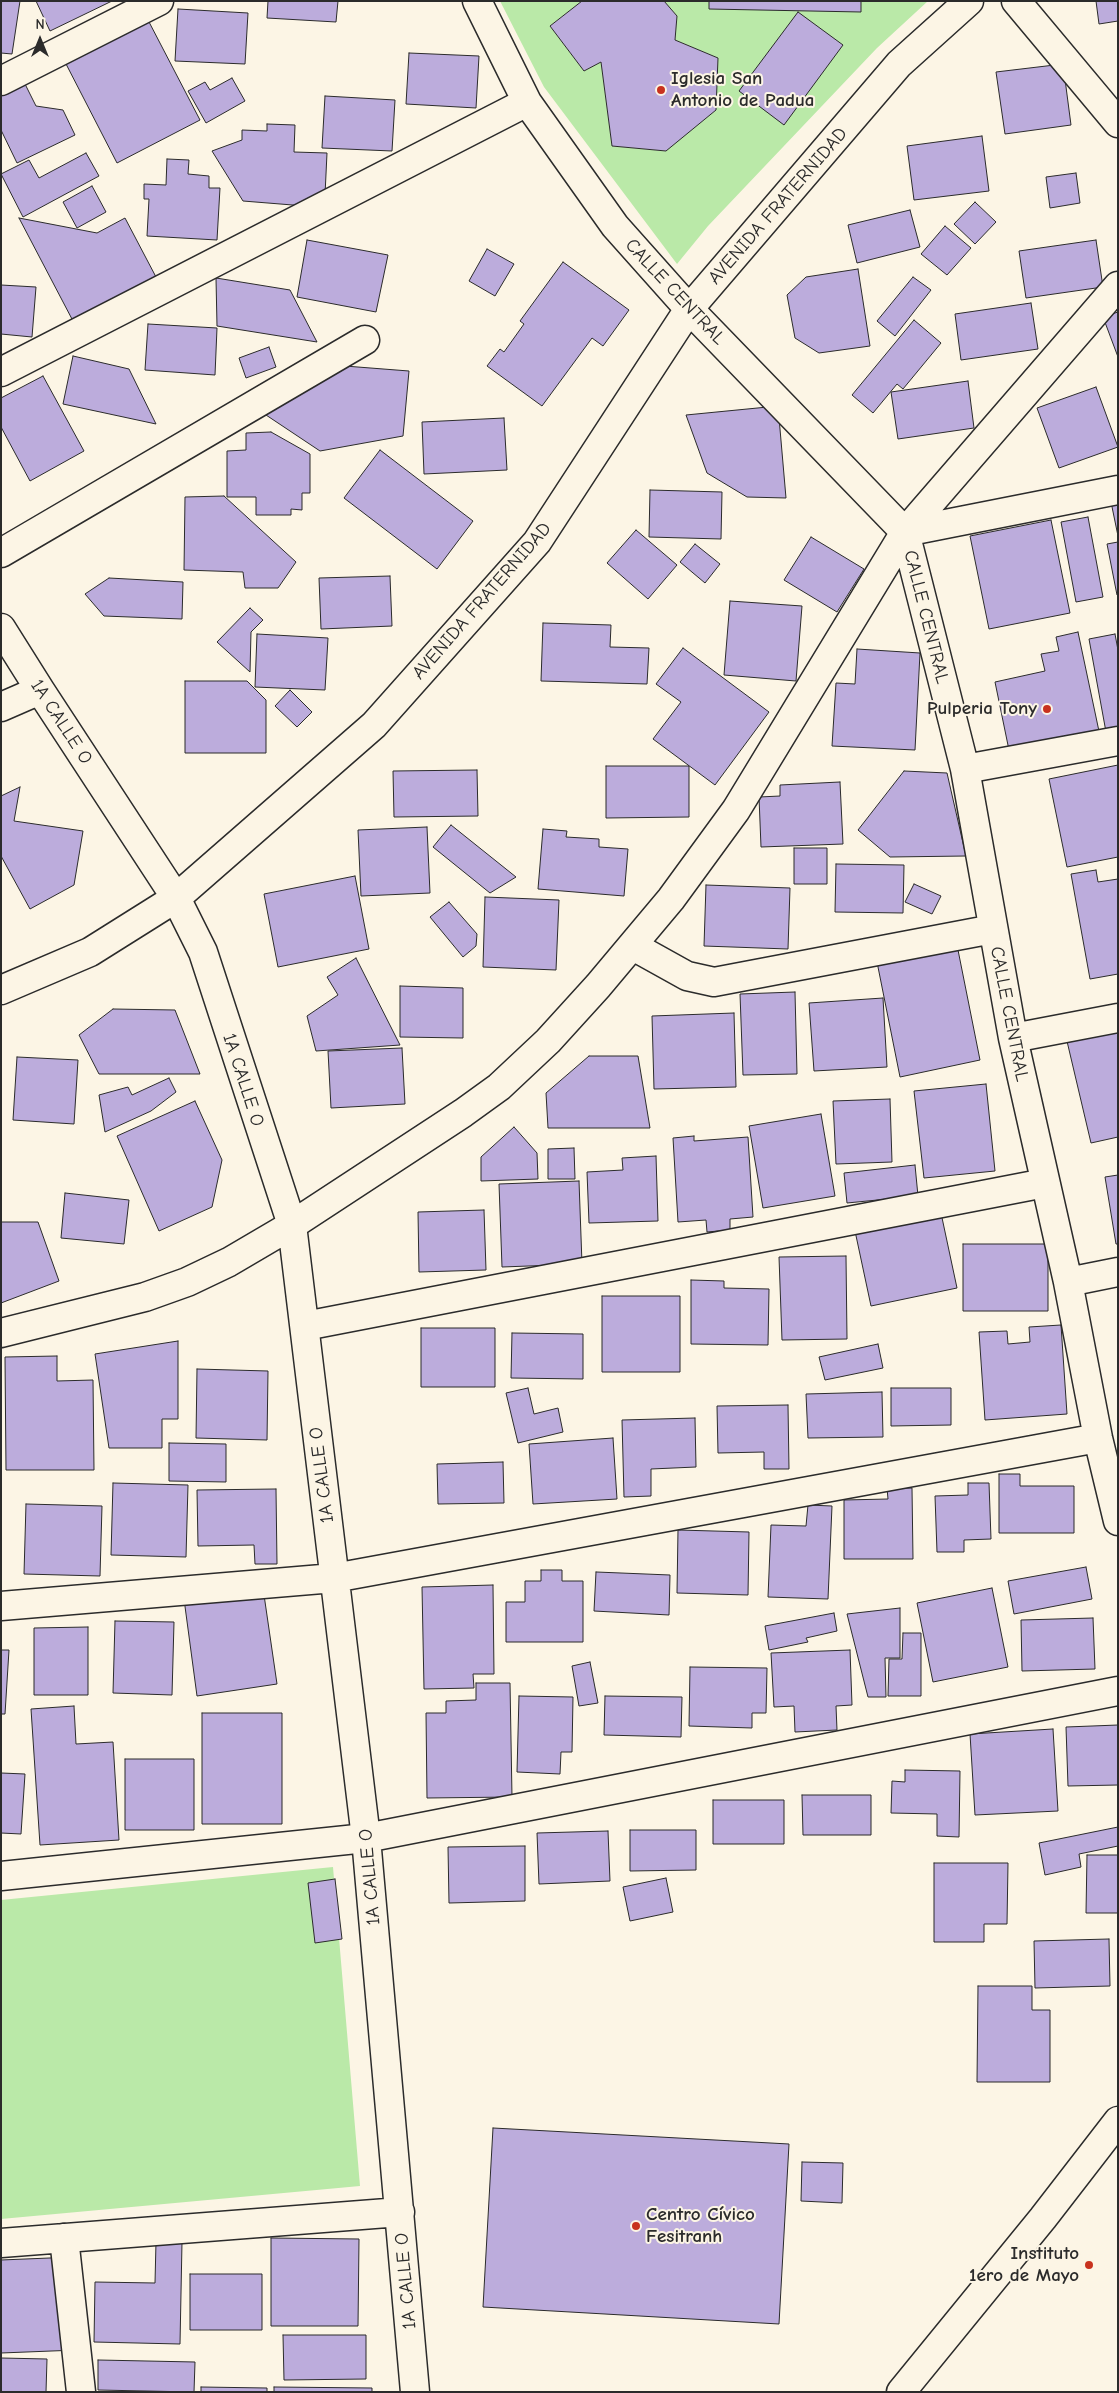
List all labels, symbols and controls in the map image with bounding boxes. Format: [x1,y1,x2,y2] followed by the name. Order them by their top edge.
[15,15,65,65] north arrow
[35,16,45,33] text: N
[671,68,815,112] place label: Iglesia San Antonio de Padua
[655,84,667,96] marker: Iglesia San Antonio de Padua
[704,123,852,289] street label: AVENIDA FRATERNIDAD
[620,234,730,350] street label: CALLE CENTRAL
[408,518,556,684] street label: AVENIDA FRATERNIDAD
[898,548,954,686] street label: CALLE CENTRAL
[25,675,97,769] street label: 1A CALLE O
[927,698,1037,720] place label: Pulperia Tony
[1041,703,1053,715] marker: Pulperia Tony
[985,945,1033,1083] street label: CALLE CENTRAL
[217,1031,269,1129] street label: 1A CALLE O
[305,1426,339,1524] street label: 1A CALLE O
[354,1828,386,1926] street label: 1A CALLE O
[646,2204,755,2248] place label: Centro Cívico Fesitranh
[630,2220,642,2232] marker: Centro Cívico Fesitranh
[390,2232,422,2330] street label: 1A CALLE O
[969,2243,1079,2287] place label: Instituto 1ero de Mayo
[1083,2259,1095,2271] marker: Instituto 1ero de Mayo

